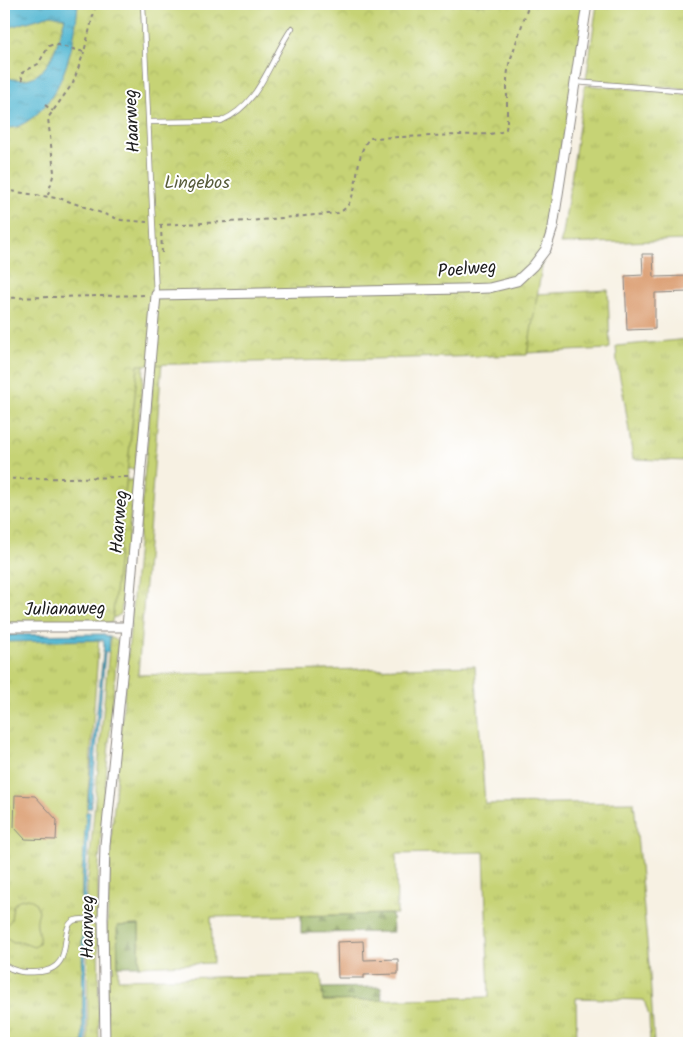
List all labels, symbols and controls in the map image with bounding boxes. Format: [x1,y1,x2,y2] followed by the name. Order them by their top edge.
[117,88,149,154] street label: Haarweg
[164,169,230,198] park label: Lingebos
[436,253,498,287] street label: Poelweg
[103,489,137,555] street label: Haarweg
[24,595,106,625] street label: Julianaweg
[74,895,103,959] street label: Haarweg

